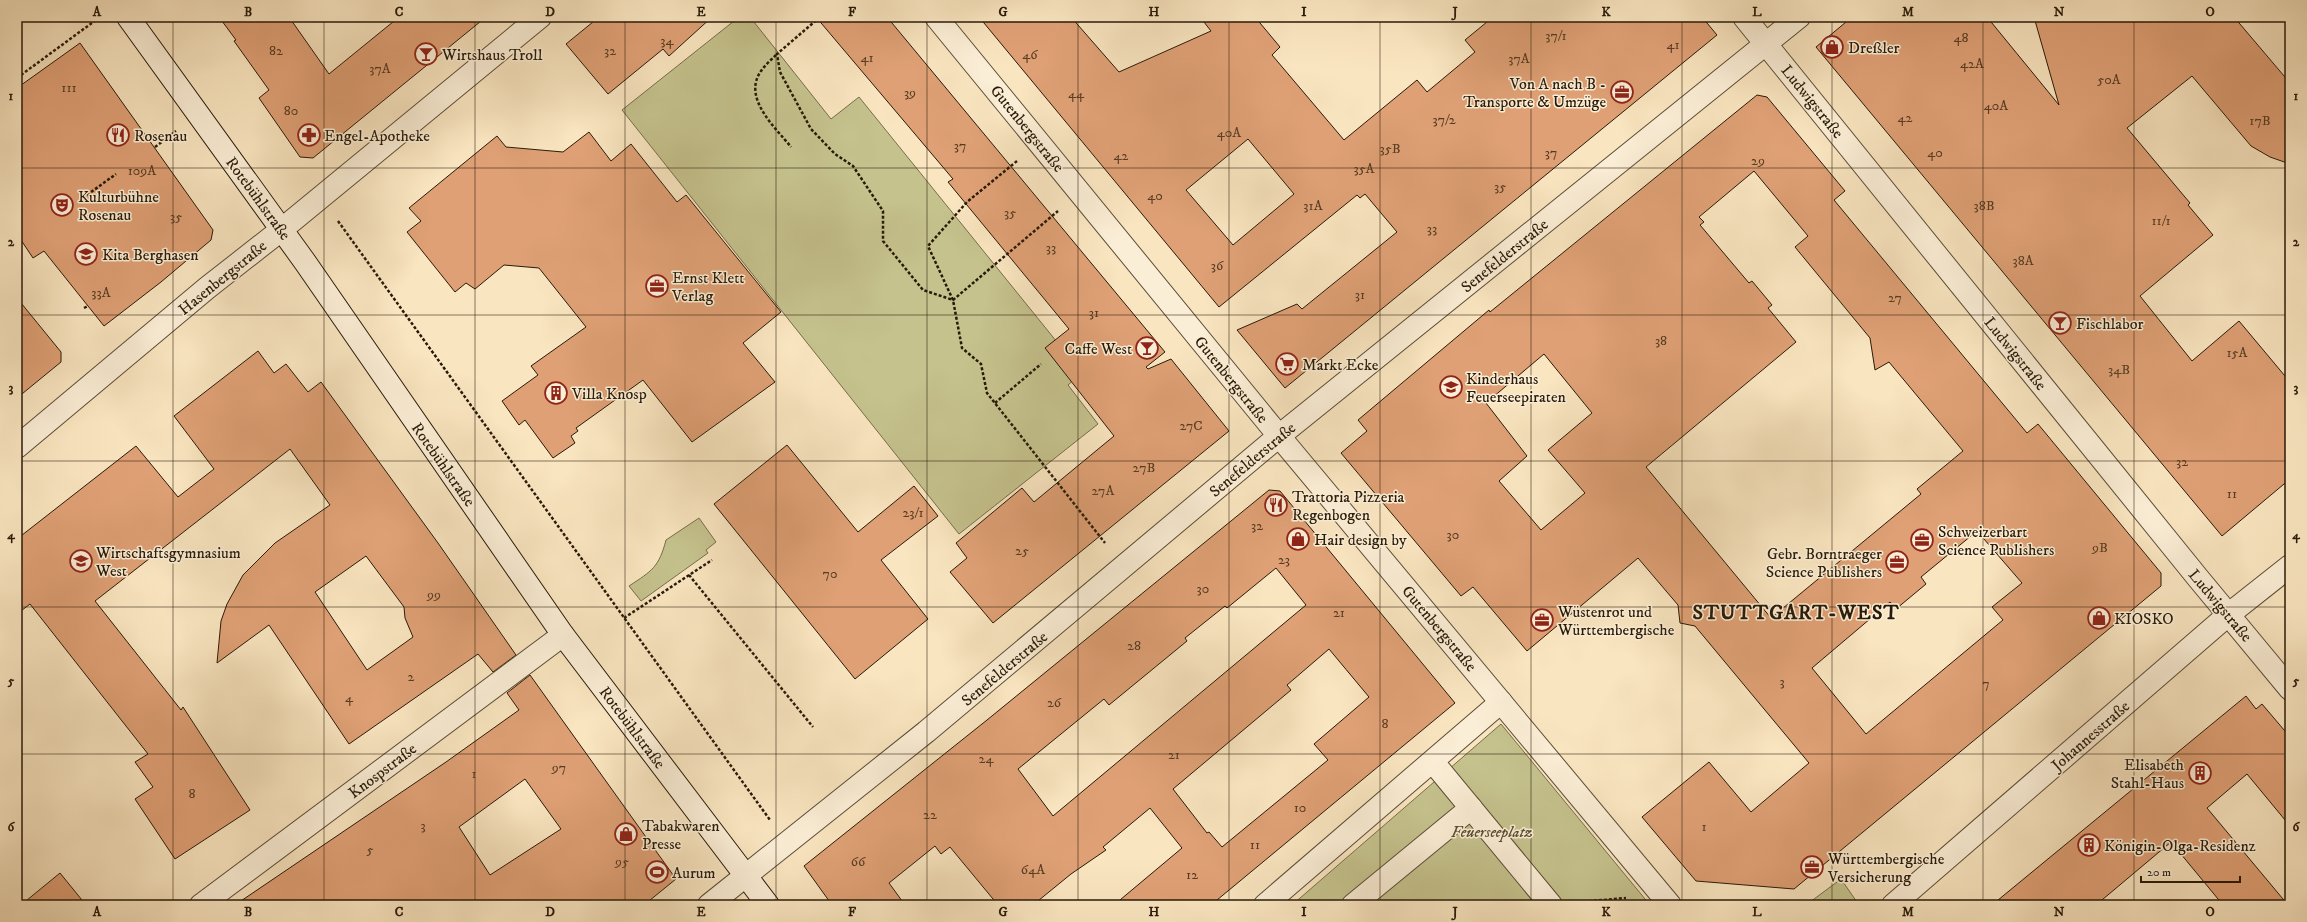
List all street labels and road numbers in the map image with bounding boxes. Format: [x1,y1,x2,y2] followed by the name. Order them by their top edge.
[1777,61,1848,143] street label: Ludwigstraße
[986,81,1069,177] street label: Gutenbergstraße
[221,153,295,244] street label: Rotebühlstraße
[1457,214,1553,297] street label: Senefelderstraße
[174,236,271,320] street label: Hasenbergstraße
[1980,313,2051,395] street label: Ludwigstraße
[1190,332,1273,428] street label: Gutenbergstraße
[1205,418,1300,502] street label: Senefelderstraße
[407,419,480,511] street label: Rotebühlstraße
[2184,565,2257,646] street label: Ludwigstraße
[1397,581,1481,676] street label: Gutenbergstraße
[957,627,1052,711] street label: Senefelderstraße
[595,682,670,773] street label: Rotebühlstraße
[2046,696,2134,776] street label: Johannesstraße
[345,738,421,803] street label: Knospstraße

